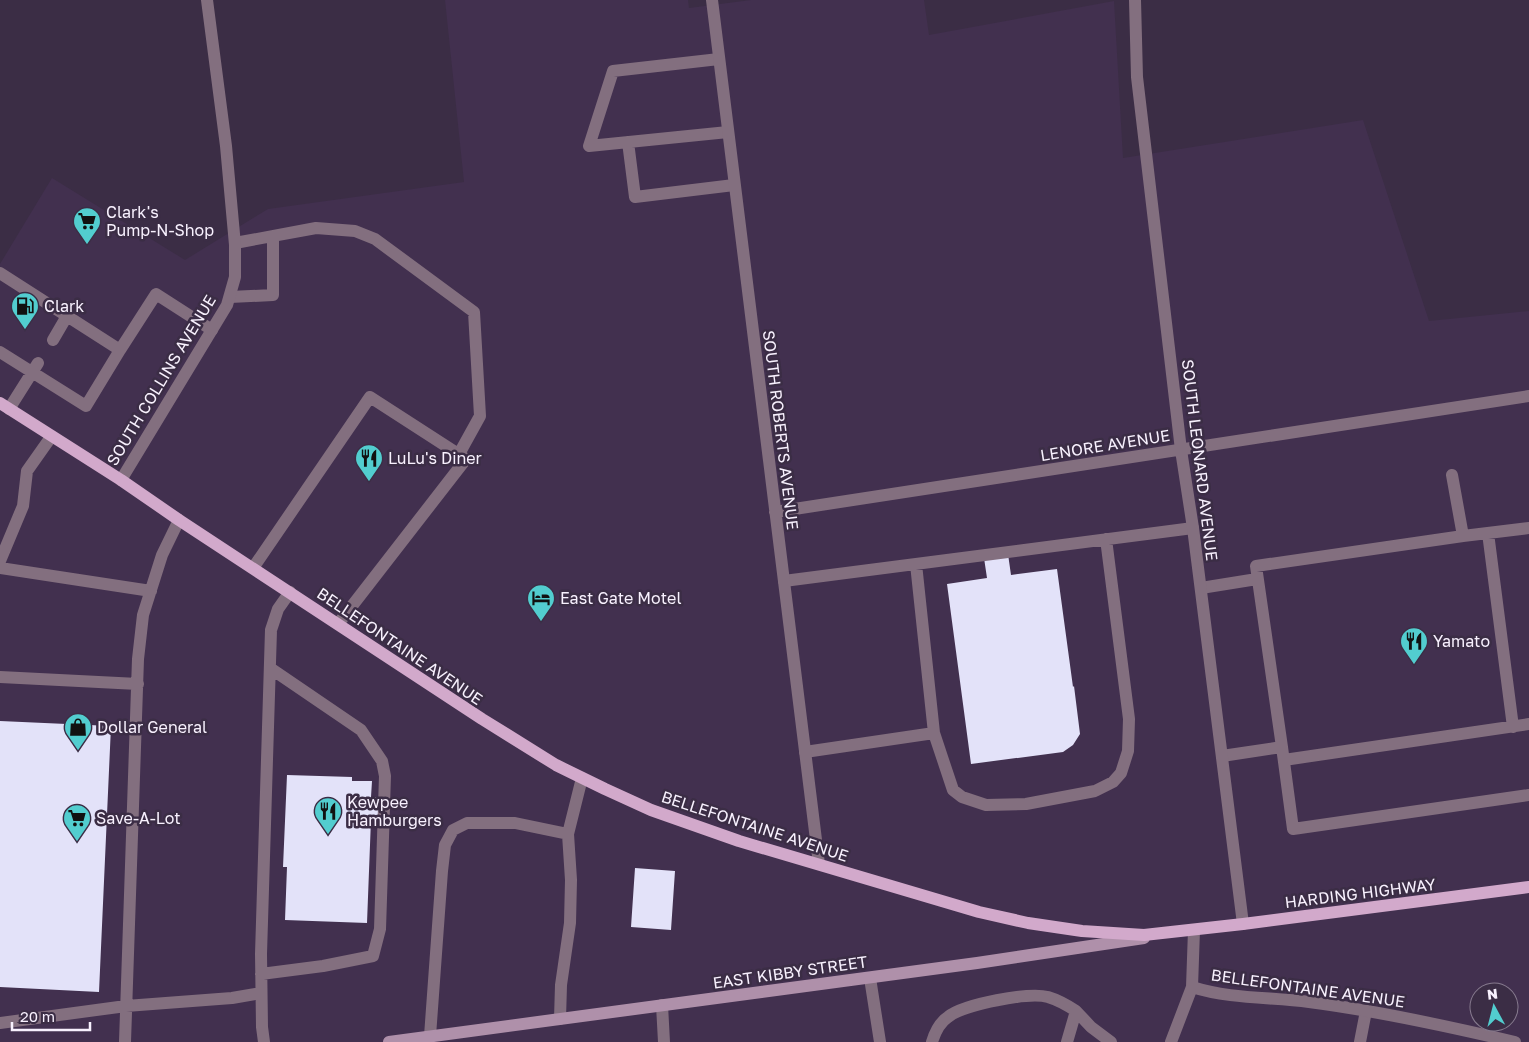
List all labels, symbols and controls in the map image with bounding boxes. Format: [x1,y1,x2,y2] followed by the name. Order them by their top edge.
[106,202,214,240] place label: Clark's Pump-N-Shop
[72,206,102,245] supermarket icon: Clark's Pump-N-Shop
[10,291,40,330] fuel station icon: Clark
[102,291,220,469] street label: SOUTH COLLINS AVENUE
[44,296,84,316] place label: Clark
[759,329,803,531] street label: SOUTH ROBERTS AVENUE
[1178,358,1222,562] street label: SOUTH LEONARD AVENUE
[1039,425,1171,465] street label: LENORE AVENUE
[354,443,384,482] restaurant icon: LuLu's Diner
[388,448,482,468] place label: LuLu's Diner
[313,583,487,709] street label: BELLEFONTAINE AVENUE
[526,583,556,622] hotel icon: East Gate Motel
[560,588,682,608] place label: East Gate Motel
[1399,626,1429,665] restaurant icon: Yamato
[1433,631,1490,651] place label: Yamato
[63,712,93,751] shop icon: Dollar General
[97,717,207,737] place label: Dollar General
[659,786,851,866] street label: BELLEFONTAINE AVENUE
[347,792,442,830] place label: Kewpee Hamburgers
[313,796,343,835] restaurant icon: Kewpee Hamburgers
[62,803,92,842] supermarket icon: Save-A-Lot
[96,808,181,828] place label: Save-A-Lot
[1283,874,1437,912] street label: HARDING HIGHWAY
[711,951,869,993] street label: EAST KIBBY STREET
[1210,964,1406,1012] street label: BELLEFONTAINE AVENUE
[1469,982,1519,1032] north arrow
[1486,985,1499,1003] text: N
[12,1000,90,1032] scale bar
[20,1007,55,1025] text: 20 m

